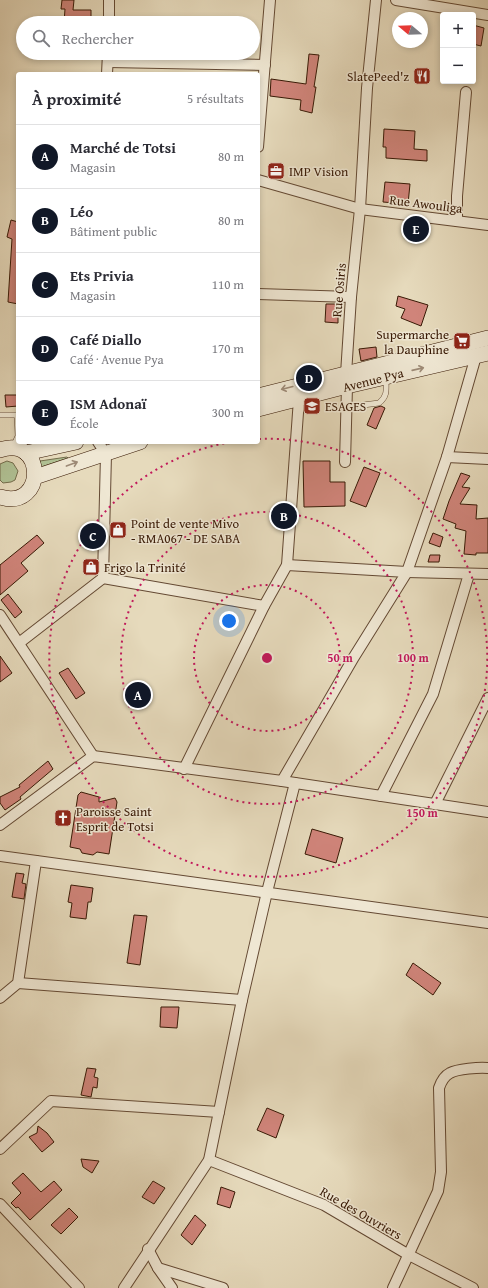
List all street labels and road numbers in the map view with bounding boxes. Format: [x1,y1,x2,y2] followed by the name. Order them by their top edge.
[388,190,464,218] street label: Rue Awouliga
[327,262,351,318] street label: Rue Osiris
[341,363,406,397] street label: Avenue Pya
[317,1182,405,1244] street label: Rue des Ouvriers

